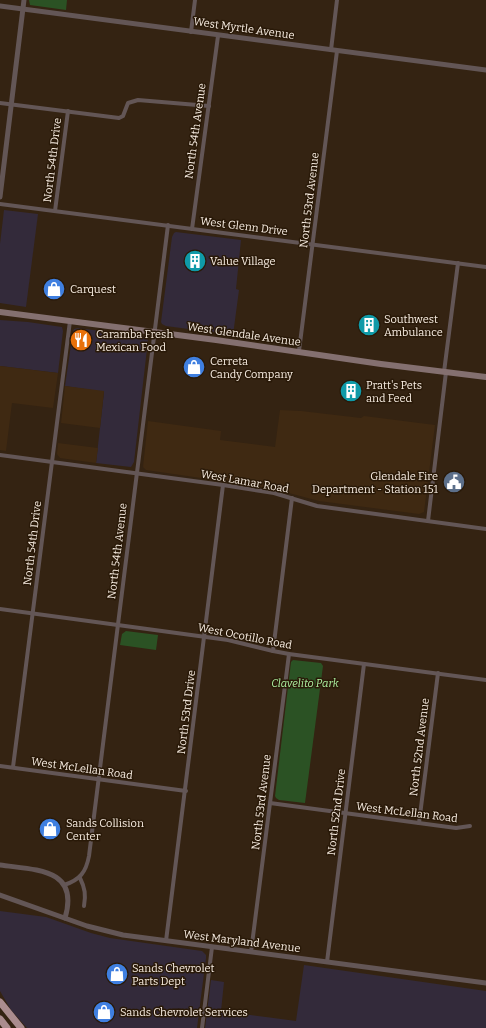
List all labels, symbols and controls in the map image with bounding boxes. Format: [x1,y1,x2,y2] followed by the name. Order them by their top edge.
[193,15,295,42] street label: West Myrtle Avenue
[182,82,209,180] street label: North 54th Avenue
[41,117,64,203] street label: North 54th Drive
[297,151,322,249] street label: North 53rd Avenue
[199,215,289,238] street label: West Glenn Drive
[182,248,208,274] building icon: Value Village
[210,255,276,268] place label: Value Village
[41,276,67,302] shop icon: Carquest
[70,283,116,296] place label: Carquest
[356,312,382,338] building icon: Southwest Ambulance
[384,313,443,339] place label: Southwest Ambulance
[186,320,302,349] street label: West Glendale Avenue
[68,327,94,353] restaurant icon: Caramba Fresh Mexican Food
[96,328,173,354] place label: Caramba Fresh Mexican Food
[181,354,207,380] shop icon: Cerreta Candy Company
[210,355,293,381] place label: Cerreta Candy Company
[338,378,364,404] building icon: Pratt's Pets and Feed
[366,379,422,405] place label: Pratt's Pets and Feed
[200,467,290,496] street label: West Lamar Road
[441,469,467,495] public building icon: Glendale Fire Department - Station 151
[312,470,439,496] place label: Glendale Fire Department - Station 151
[21,500,44,586] street label: North 54th Drive
[105,502,130,600] street label: North 54th Avenue
[197,621,294,652] street label: West Ocotillo Road
[175,669,198,755] street label: North 53rd Drive
[271,677,340,690] park label: Clavelito Park
[407,697,432,797] street label: North 52nd Avenue
[249,753,274,851] street label: North 53rd Avenue
[30,755,134,782] street label: West McLellan Road
[325,768,348,856] street label: North 52nd Drive
[355,800,459,825] street label: West McLellan Road
[37,816,63,842] shop icon: Sands Collision Center
[66,817,144,843] place label: Sands Collision Center
[183,928,301,955] street label: West Maryland Avenue
[104,961,130,987] shop icon: Sands Chevrolet Parts Dept
[132,962,215,988] place label: Sands Chevrolet Parts Dept
[91,999,117,1025] shop icon: Sands Chevrolet Services
[120,1006,248,1019] place label: Sands Chevrolet Services

